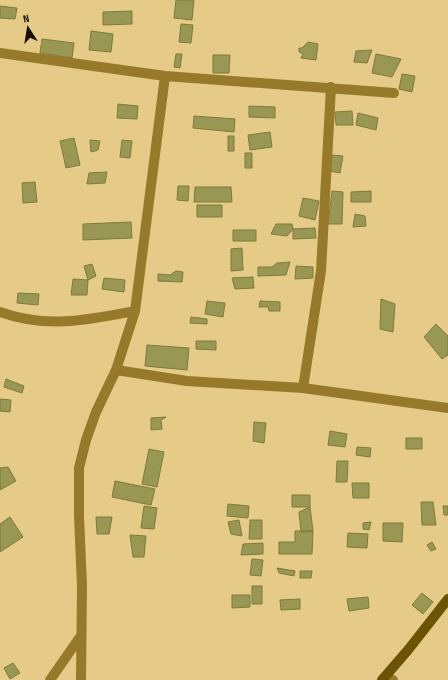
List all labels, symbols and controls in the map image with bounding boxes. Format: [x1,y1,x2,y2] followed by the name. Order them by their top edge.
[8,8,48,48] north arrow
[22,12,30,26] text: N

